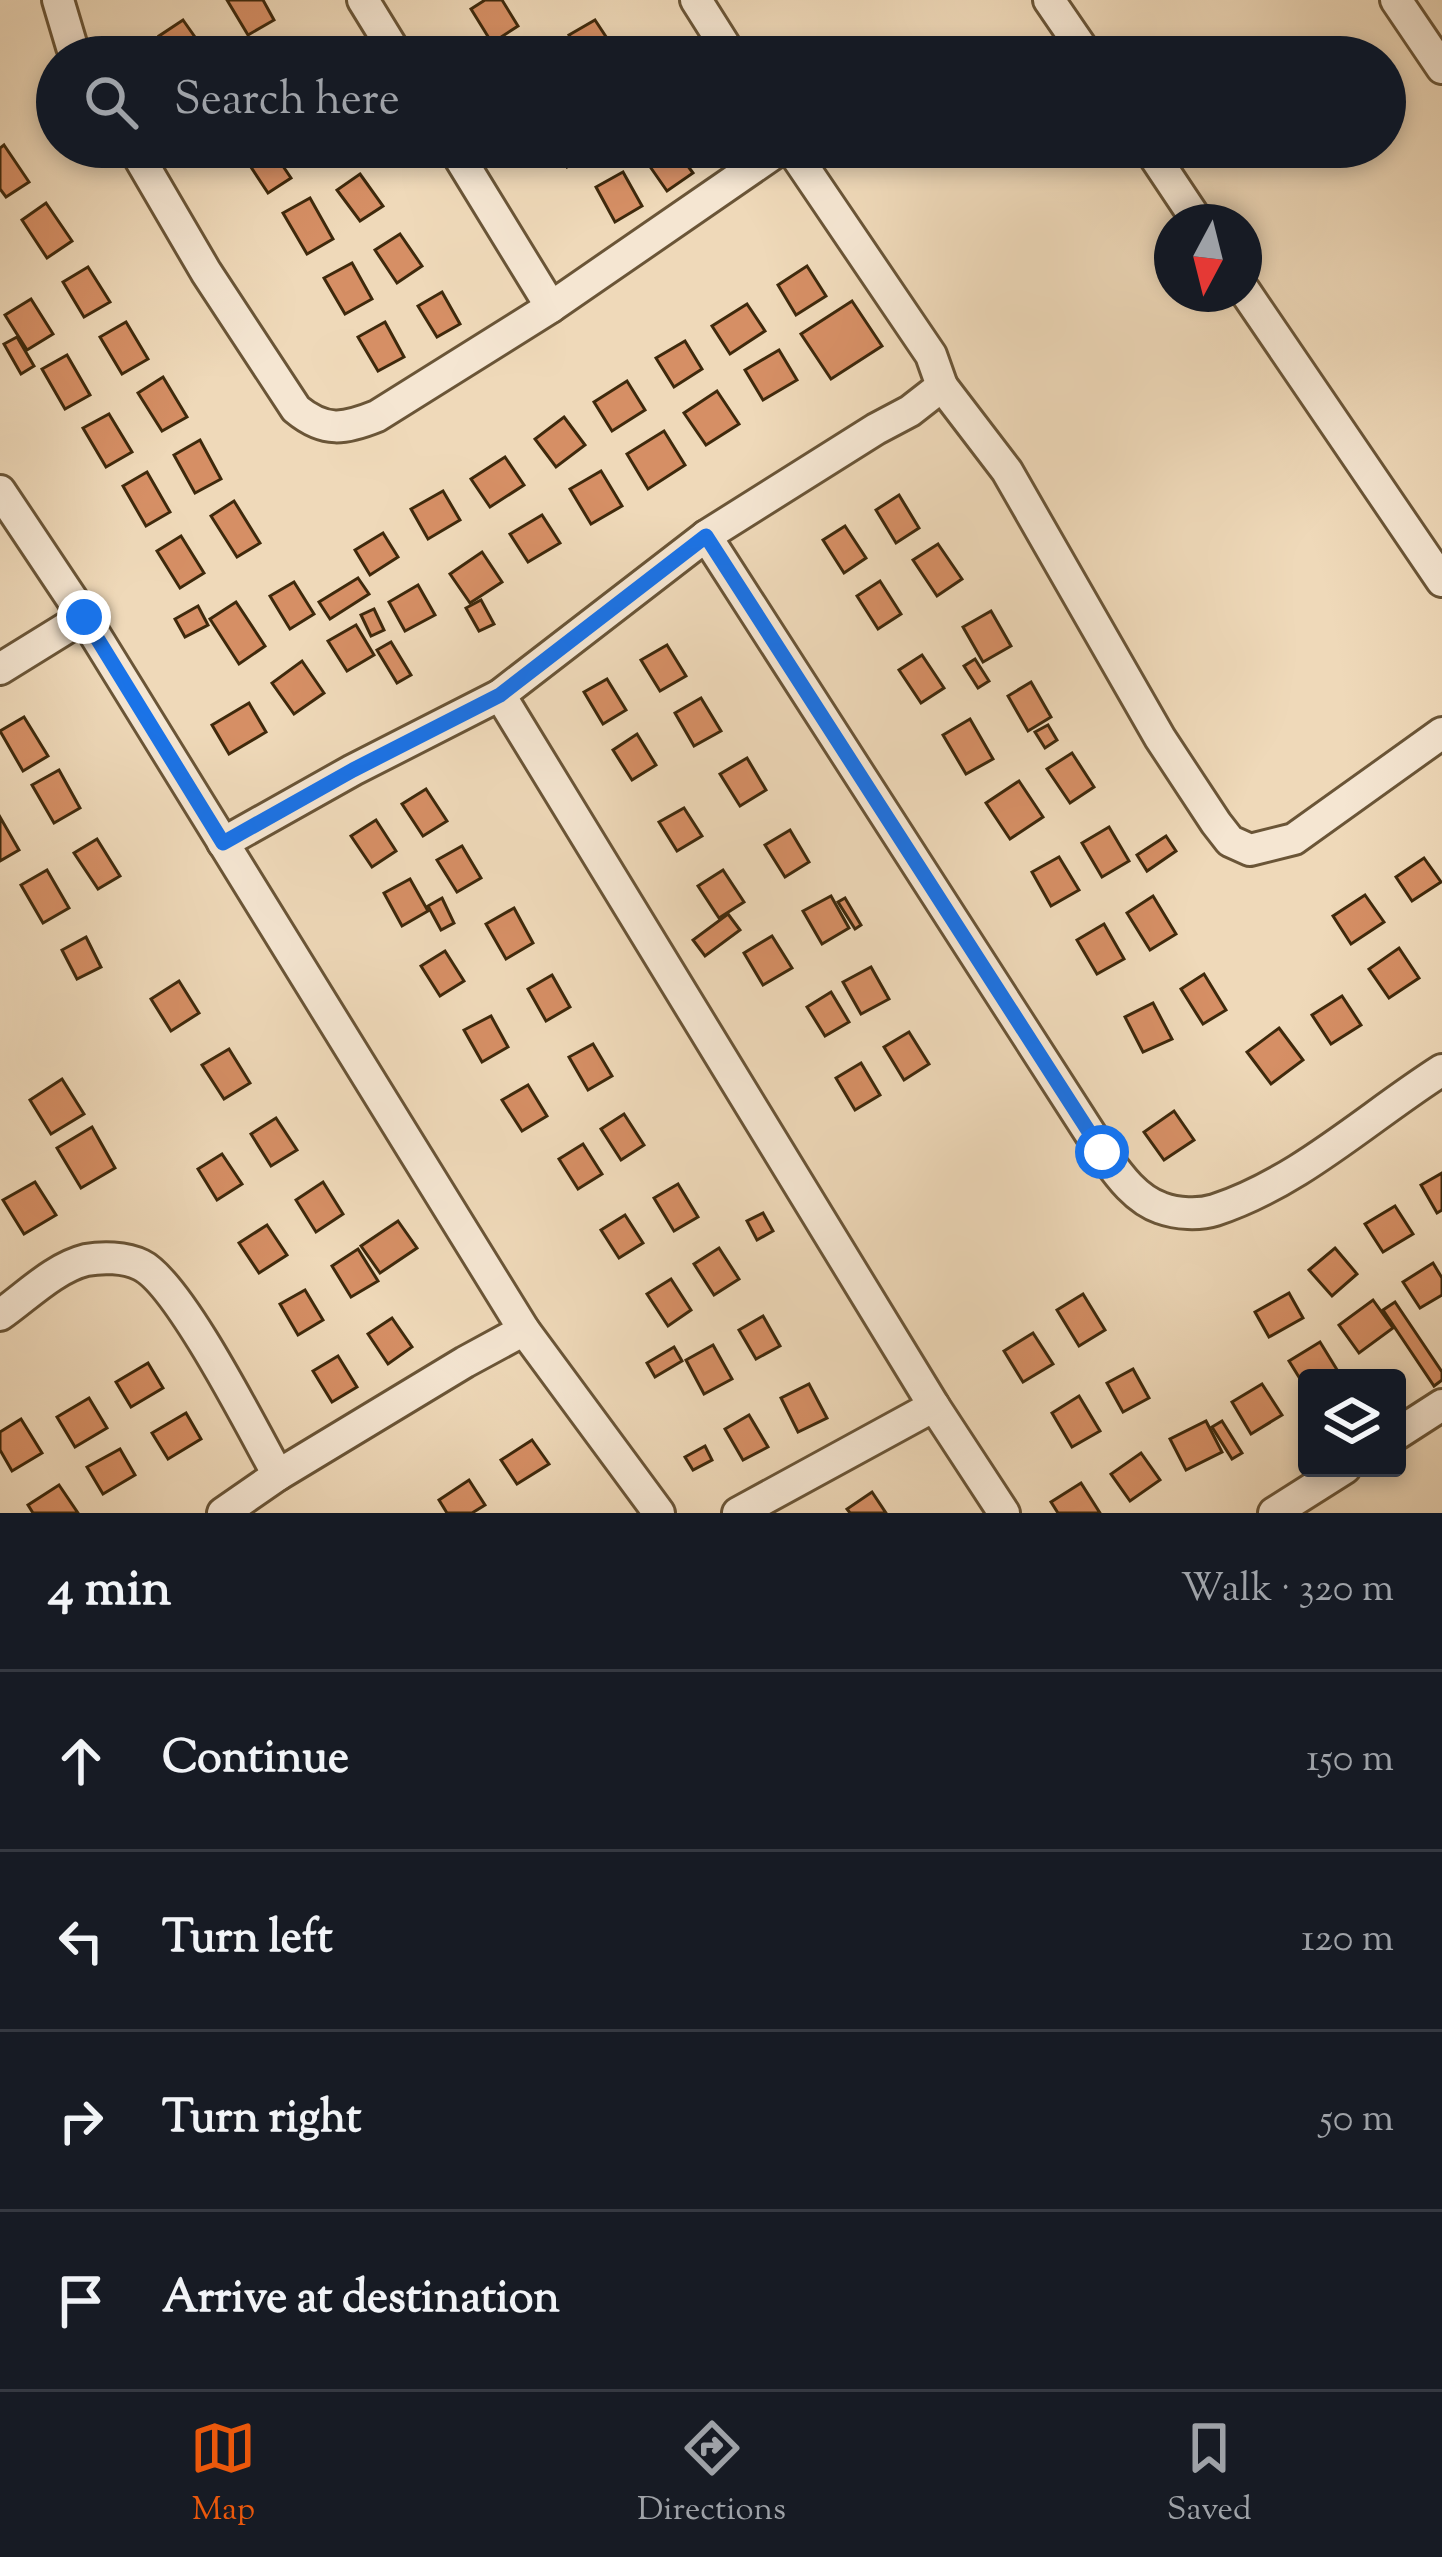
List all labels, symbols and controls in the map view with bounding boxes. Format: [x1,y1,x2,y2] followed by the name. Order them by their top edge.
[36,36,1406,168] search box
[78,69,144,135] icon: search
[174,70,400,135] text: Search here
[1154,204,1262,312] north arrow
[57,590,111,644] route end
[1075,1125,1129,1179] route start
[1298,1369,1406,1477] map controls
[1298,1369,1406,1477] button: layers
[48,1555,171,1628] text: 4 min
[1181,1563,1394,1619] text: Walk · 320 m
[48,1728,114,1794] icon: ahead
[162,1728,349,1793] text: Continue
[1306,1733,1394,1789] text: 150 m
[48,1908,114,1974] icon: left
[162,1908,333,1973] text: Turn left
[1301,1913,1394,1969] text: 120 m
[48,2088,114,2154] icon: right
[162,2088,361,2153] text: Turn right
[1319,2093,1394,2149] text: 50 m
[48,2268,114,2334] icon: arrive
[162,2268,560,2333] text: Arrive at destination
[190,2415,256,2535] tab: Map
[637,2415,786,2535] tab: Directions
[1167,2415,1252,2535] tab: Saved

